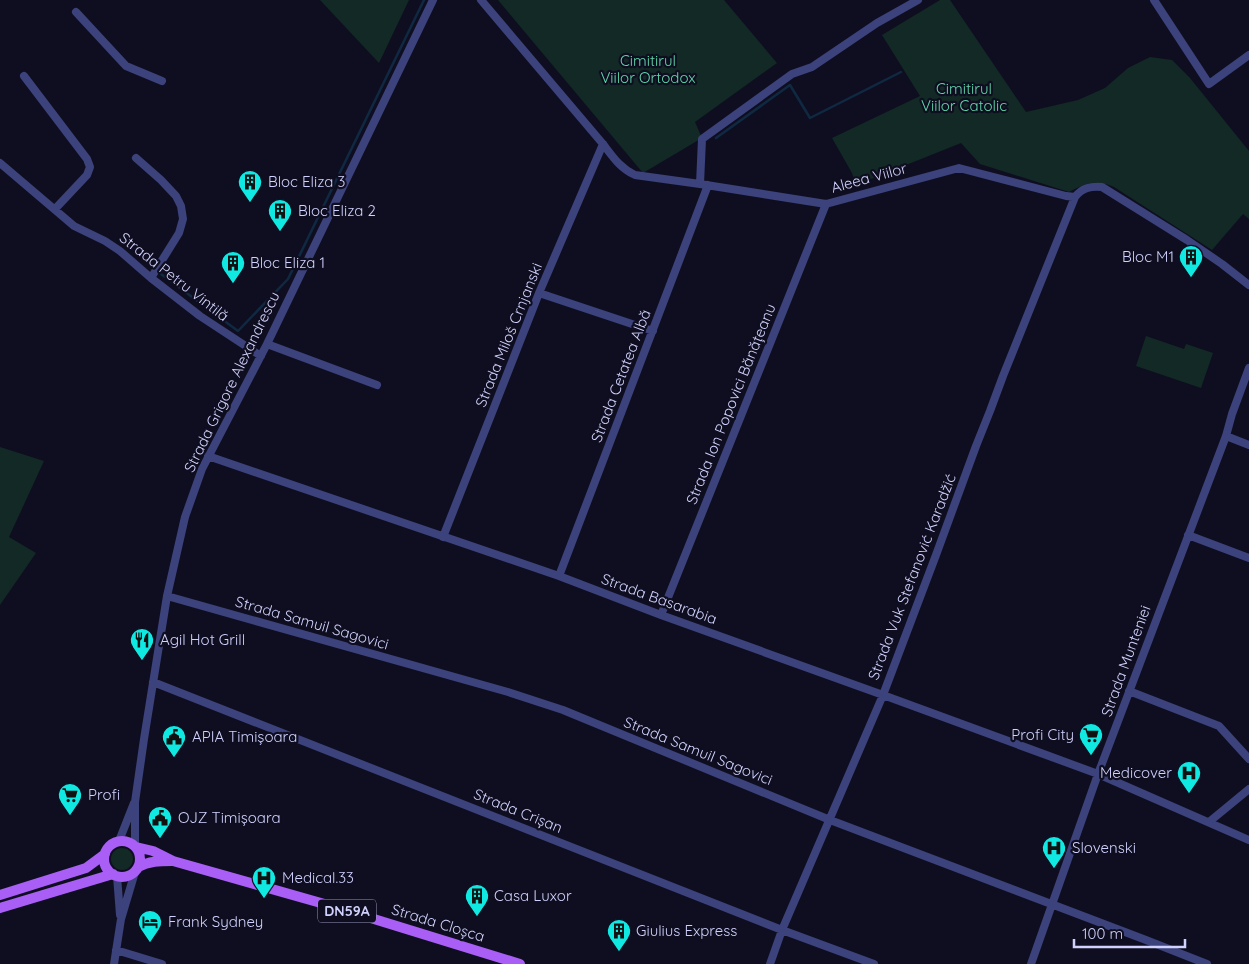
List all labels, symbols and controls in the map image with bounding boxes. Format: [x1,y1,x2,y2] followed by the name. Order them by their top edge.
[600,51,696,87] park label: Cimitirul Viilor Ortodox
[921,79,1007,115] park label: Cimitirul Viilor Catolic
[829,158,909,197] street label: Aleea Viilor
[237,169,263,203] building icon: Bloc Eliza 3
[268,172,345,191] place label: Bloc Eliza 3
[267,198,293,232] building icon: Bloc Eliza 2
[298,201,376,220] place label: Bloc Eliza 2
[116,228,233,325] street label: Strada Petru Vintilă
[1178,244,1204,278] building icon: Bloc M1
[1122,247,1174,266] place label: Bloc M1
[220,250,246,284] building icon: Bloc Eliza 1
[250,253,325,272] place label: Bloc Eliza 1
[471,260,546,410] street label: Strada Miloš Crnjanski
[179,288,284,475] street label: Strada Grigore Alexandrescu
[682,301,780,507] street label: Strada Ion Popovici Bănățeanu
[586,307,655,445] street label: Strada Cetatea Albă
[863,471,960,683] street label: Strada Vuk Stefanović Karadžić
[599,569,720,628] street label: Strada Basarabia
[233,592,391,654] street label: Strada Samuil Sagovici
[1097,603,1154,719] street label: Strada Munteniei
[129,627,155,661] restaurant icon: Agil Hot Grill
[160,630,245,649] place label: Agil Hot Grill
[621,712,775,789] street label: Strada Samuil Sagovici
[1078,722,1104,756] supermarket icon: Profi City
[161,724,187,758] public building icon: APIA Timișoara
[1011,725,1074,744] place label: Profi City
[192,727,297,746] place label: APIA Timișoara
[1176,760,1202,794] hospital icon: Medicover
[1100,763,1172,782] place label: Medicover
[57,782,83,816] supermarket icon: Profi
[471,784,565,837] street label: Strada Crișan
[88,785,120,804] place label: Profi
[147,805,173,839] public building icon: OJZ Timișoara
[178,808,281,827] place label: OJZ Timișoara
[1041,835,1067,869] hospital icon: Slovenski
[1072,838,1136,857] place label: Slovenski
[251,865,277,899] hospital icon: Medical.33
[282,868,354,887] place label: Medical.33
[464,883,490,917] building icon: Casa Luxor
[494,886,572,905] place label: Casa Luxor
[318,899,376,922] road number: DN59A
[389,899,487,946] street label: Strada Cloșca
[137,909,163,943] hotel icon: Frank Sydney
[168,912,263,931] place label: Frank Sydney
[1074,916,1185,948] scale bar
[606,918,632,952] building icon: Giulius Express
[636,921,737,940] place label: Giulius Express
[1082,924,1123,943] text: 100 m

